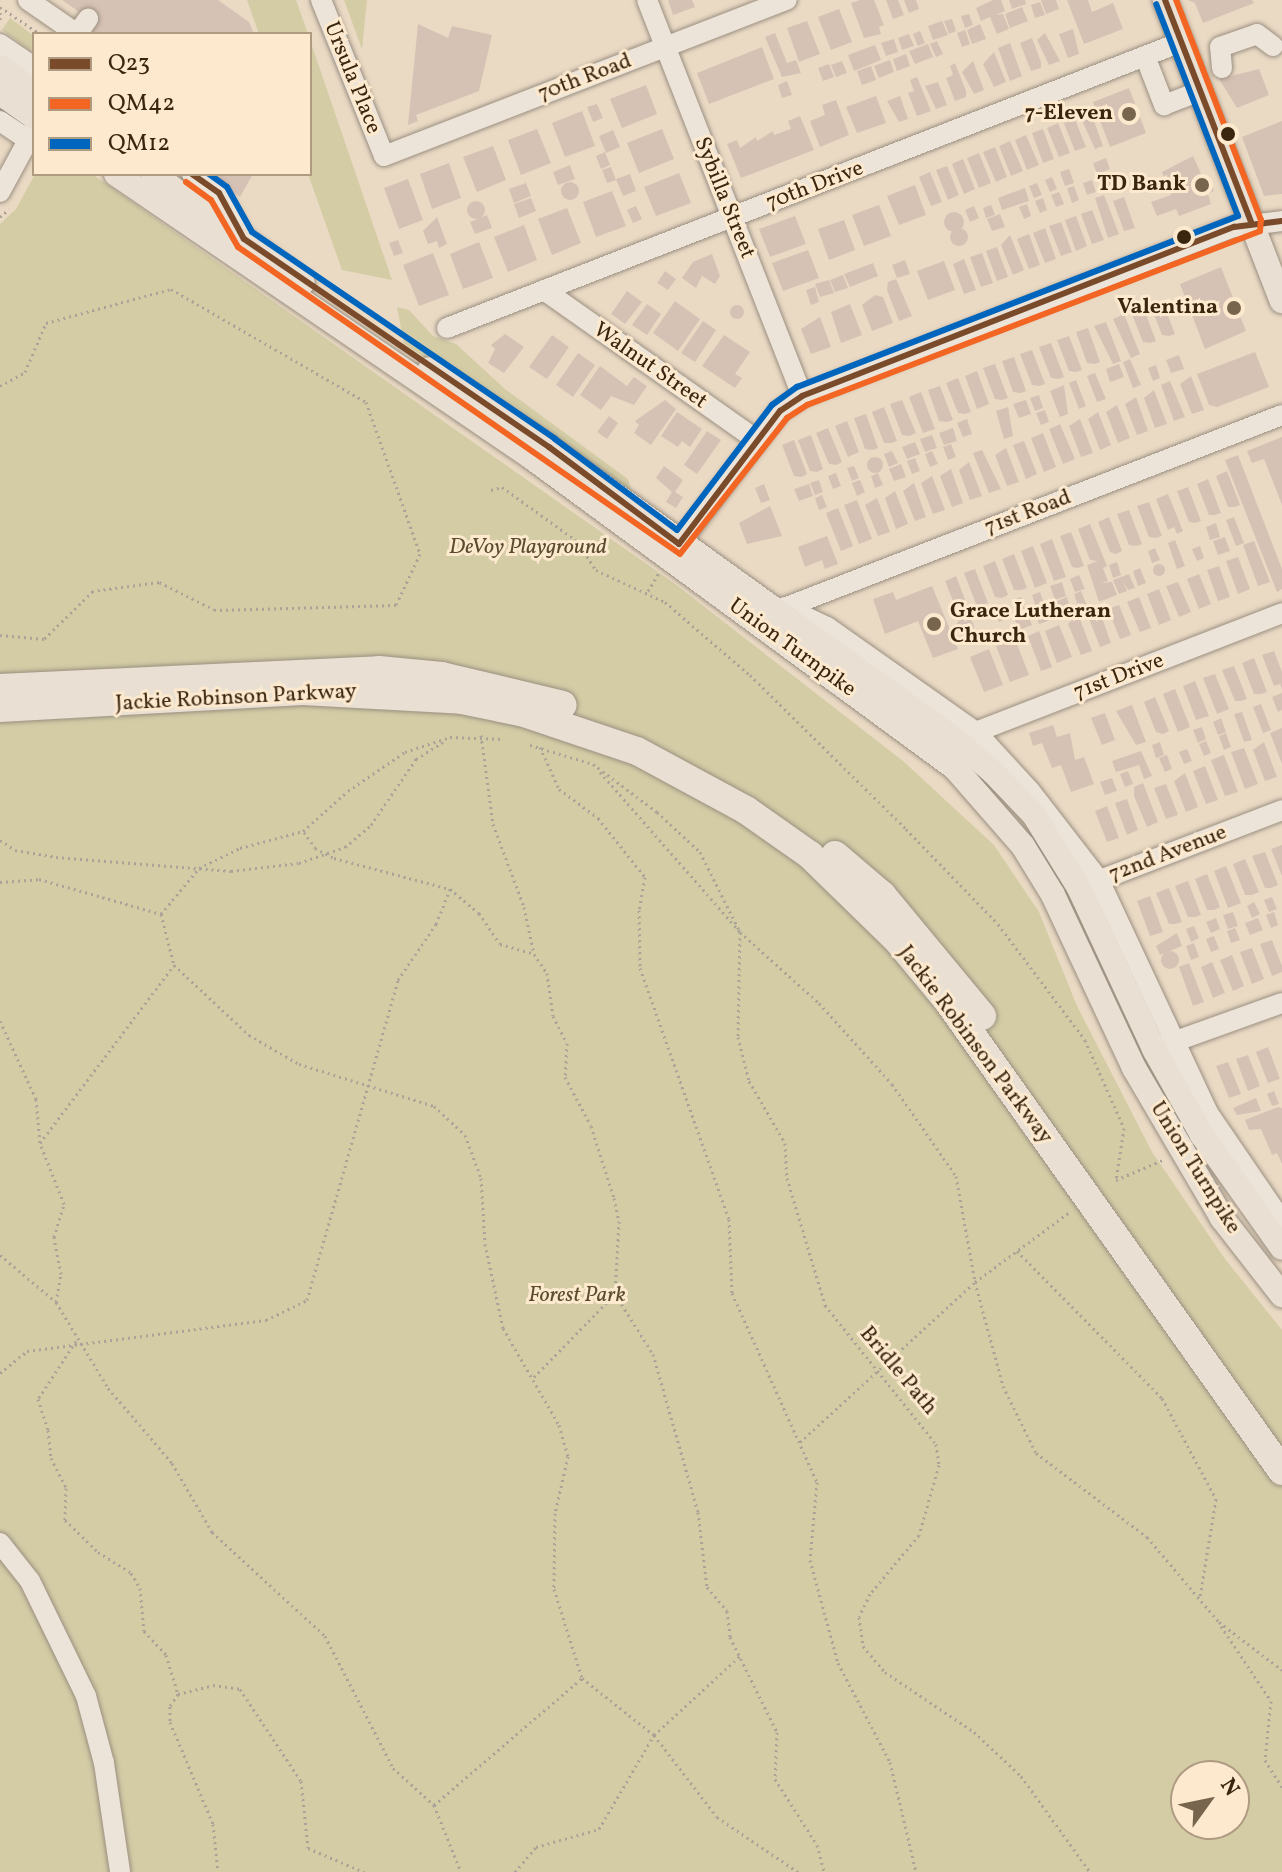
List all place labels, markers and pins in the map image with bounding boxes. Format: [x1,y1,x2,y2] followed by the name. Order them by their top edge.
[1025,101,1113,127] place label: 7-Eleven
[1120,105,1138,123] marker: 7-Eleven
[1220,126,1236,142] unlabelled marker
[1097,172,1186,198] place label: TD Bank
[1193,176,1211,194] marker: TD Bank
[1176,229,1192,245] unlabelled marker
[1117,295,1218,321] place label: Valentina
[1225,299,1243,317] marker: Valentina
[950,598,1111,650] place label: Grace Lutheran Church
[925,615,943,633] marker: Grace Lutheran Church

